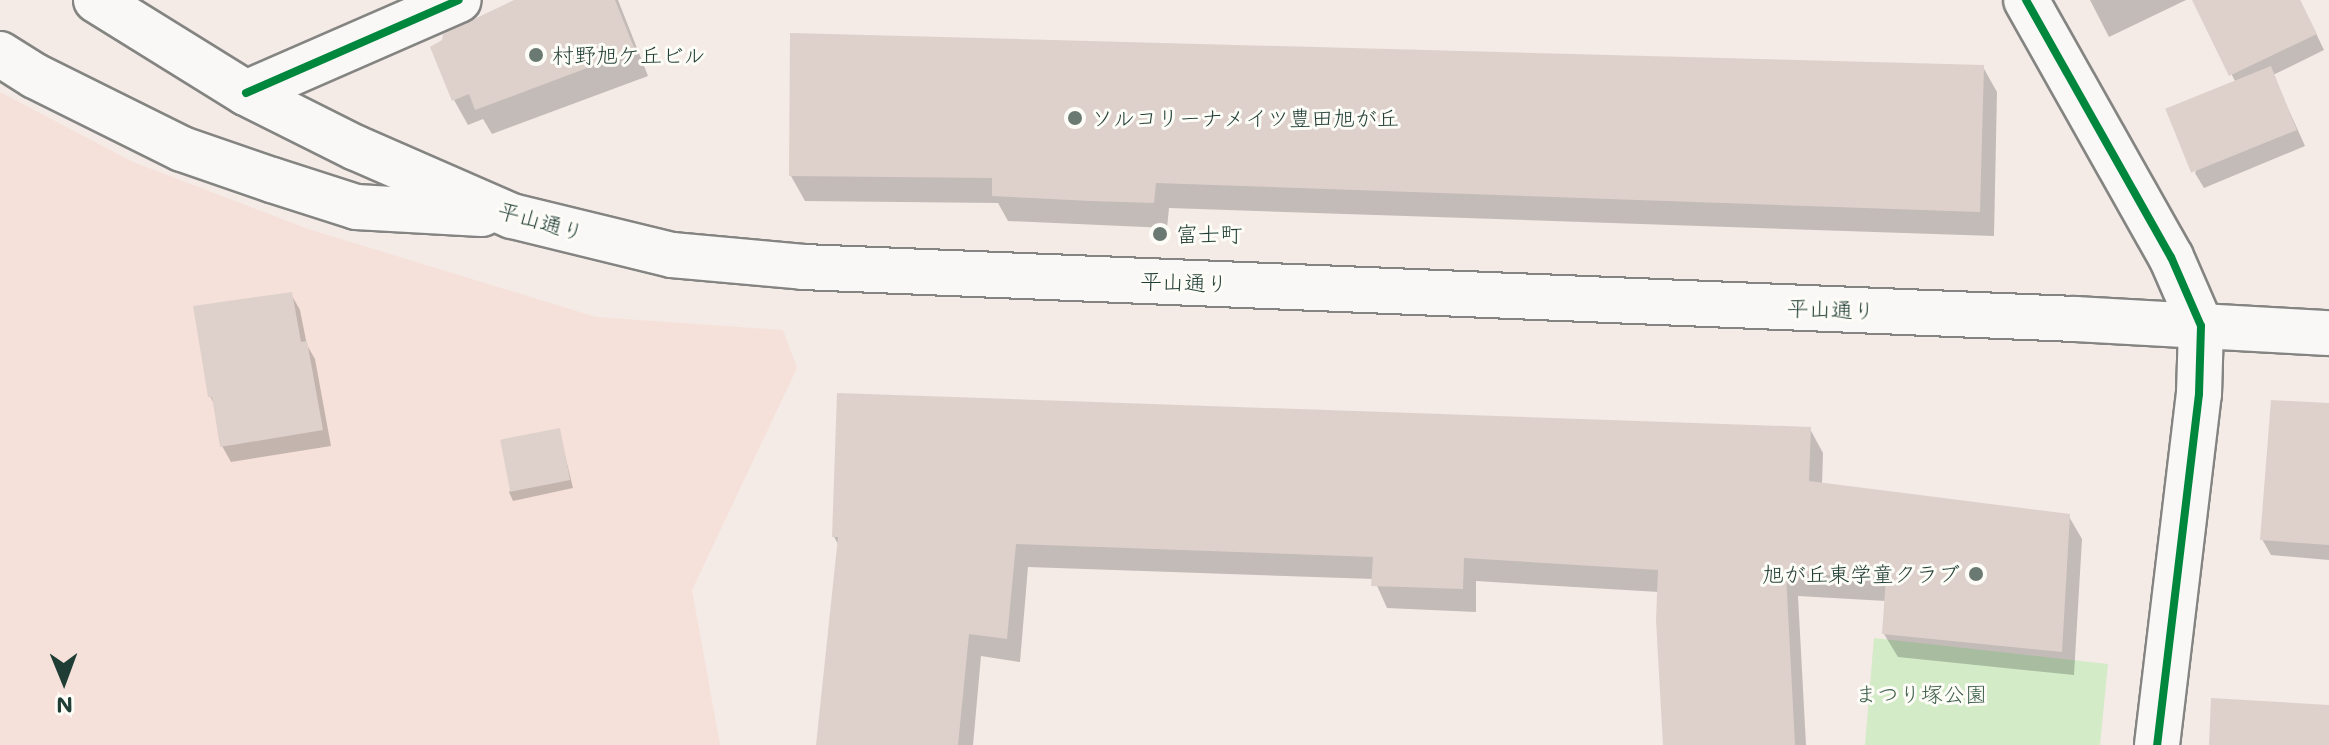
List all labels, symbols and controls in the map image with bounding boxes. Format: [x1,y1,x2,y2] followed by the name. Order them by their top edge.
[552,42,706,68] place label: 村野旭ケ丘ビル
[527,46,545,64] marker: 村野旭ケ丘ビル
[1091,105,1399,131] place label: ソルコリーナメイツ豊田旭が丘
[1066,109,1084,127] marker: ソルコリーナメイツ豊田旭が丘
[495,196,587,246] street label: 平山通り
[1176,221,1242,247] place label: 富士町
[1151,225,1169,243] marker: 富士町
[1140,267,1228,297] street label: 平山通り
[1787,294,1875,324] street label: 平山通り
[1762,561,1960,587] place label: 旭が丘東学童クラブ
[1967,565,1985,583] marker: 旭が丘東学童クラブ
[24,641,104,721] north arrow
[1855,681,1987,707] park label: まつり塚公園
[56,691,73,720] text: N

